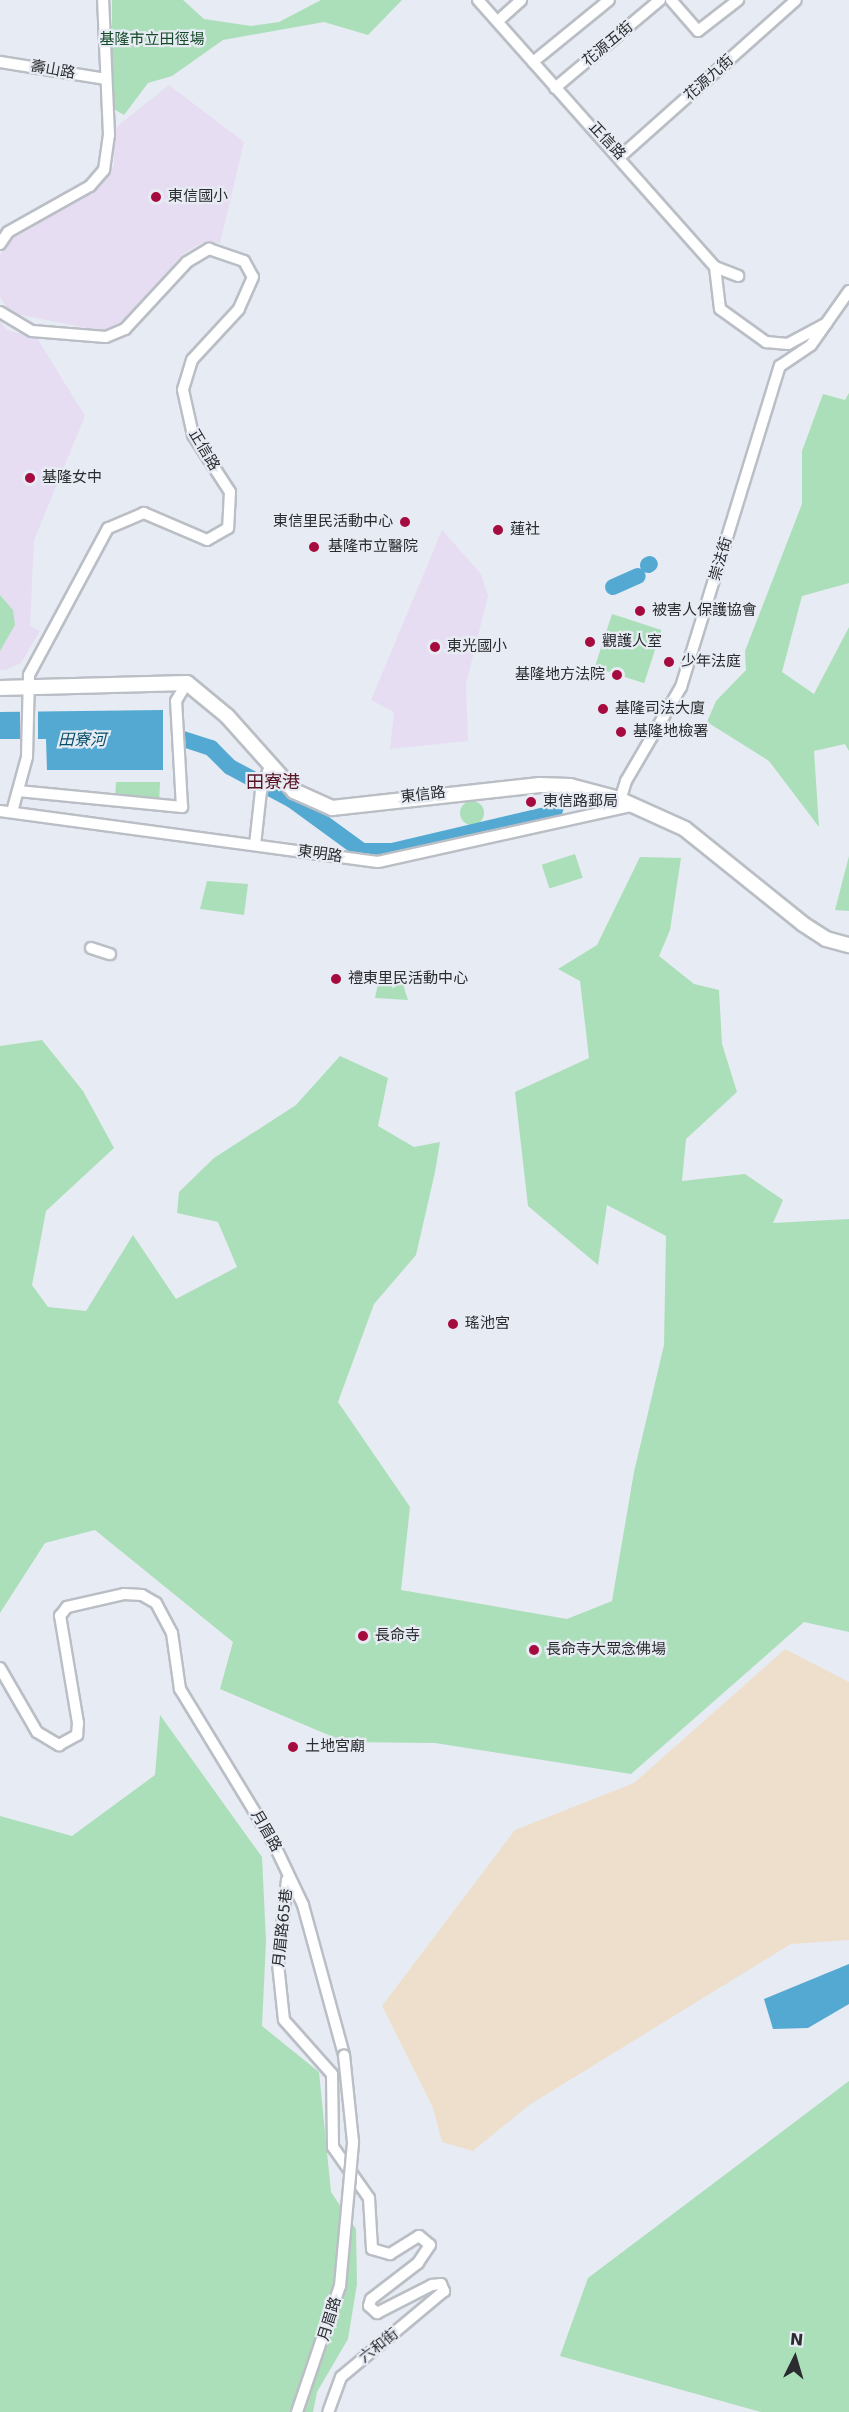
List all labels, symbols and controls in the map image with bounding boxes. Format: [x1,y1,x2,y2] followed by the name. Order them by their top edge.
[579,18,637,70] street label: 花源五街
[100,31,204,49] park label: 基隆市立田徑場
[681,51,737,105] street label: 花源九街
[29,57,77,83] street label: 壽山路
[585,118,629,164] street label: 正信路
[168,188,228,206] place label: 東信國小
[149,190,163,204] marker: 東信國小
[185,426,223,474] street label: 正信路
[42,469,102,487] place label: 基隆女中
[23,471,37,485] marker: 基隆女中
[273,513,393,531] place label: 東信里民活動中心
[398,515,412,529] marker: 東信里民活動中心
[510,521,540,539] place label: 蓮社
[491,523,505,537] marker: 蓮社
[706,535,736,583] street label: 崇法街
[305,538,323,556] marker: 基隆市立醫院
[328,538,418,556] place label: 基隆市立醫院
[652,602,757,620] place label: 被害人保護協會
[633,604,647,618] marker: 被害人保護協會
[602,633,662,651] place label: 觀護人室
[583,635,597,649] marker: 觀護人室
[447,638,507,656] place label: 東光國小
[428,640,442,654] marker: 東光國小
[681,653,741,671] place label: 少年法庭
[662,655,676,669] marker: 少年法庭
[515,666,605,684] place label: 基隆地方法院
[610,668,624,682] marker: 基隆地方法院
[615,700,705,718] place label: 基隆司法大廈
[596,702,610,716] marker: 基隆司法大廈
[633,723,708,741] place label: 基隆地檢署
[614,725,628,739] marker: 基隆地檢署
[58,730,106,750] water label: 田寮河
[246,771,300,793] district label: 田寮港
[400,783,446,807] street label: 東信路
[543,793,618,811] place label: 東信路郵局
[524,795,538,809] marker: 東信路郵局
[296,842,344,866] street label: 東明路
[348,970,468,988] place label: 禮東里民活動中心
[329,972,343,986] marker: 禮東里民活動中心
[465,1315,510,1333] place label: 瑤池宮
[446,1317,460,1331] marker: 瑤池宮
[375,1627,420,1645] place label: 長命寺
[356,1629,370,1643] marker: 長命寺
[546,1641,666,1659] place label: 長命寺大眾念佛場
[527,1643,541,1657] marker: 長命寺大眾念佛場
[305,1738,365,1756] place label: 土地宮廟
[286,1740,300,1754] marker: 土地宮廟
[247,1807,285,1855] street label: 月眉路
[270,1888,296,1968] street label: 月眉路65巷
[315,2295,345,2343] street label: 月眉路
[356,2325,402,2367] street label: 六和街
[765,2328,825,2388] north arrow
[789,2330,804,2350] text: N

